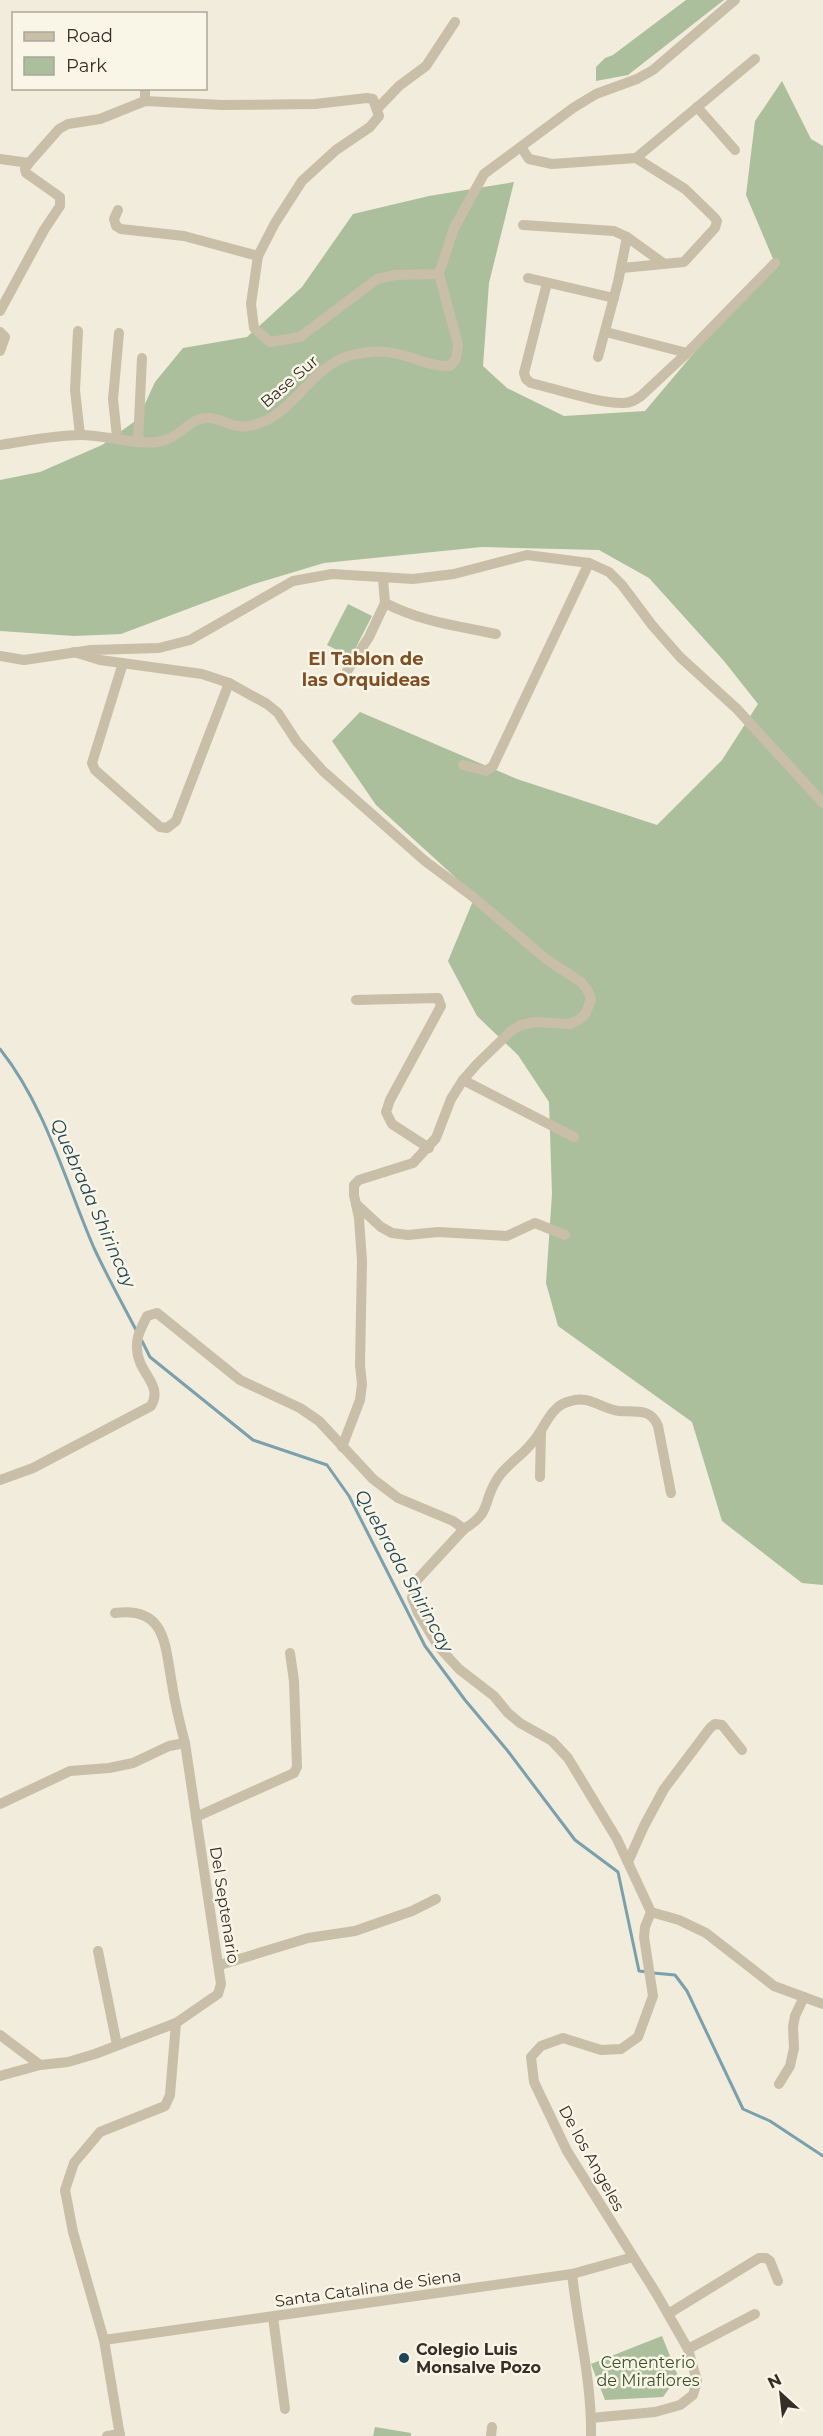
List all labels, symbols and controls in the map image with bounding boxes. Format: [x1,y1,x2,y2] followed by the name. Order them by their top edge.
[12,12,207,90] legend
[66,25,113,47] text: Road
[66,55,107,77] text: Park
[257,351,322,412] street label: Base Sur
[302,648,431,691] district label: El Tablon de las Orquideas
[46,1115,141,1292] water label: Quebrada Shirincay
[350,1486,458,1657] water label: Quebrada Shirincay
[206,1845,243,1965] street label: Del Septenario
[555,2102,629,2215] street label: De los Angeles
[274,2266,462,2311] street label: Santa Catalina de Siena
[416,2340,541,2377] place label: Colegio Luis Monsalve Pozo
[397,2351,411,2365] marker: Colegio Luis Monsalve Pozo
[597,2353,700,2390] park label: Cementerio de Miraflores
[751,2364,811,2424] north arrow
[764,2370,784,2392] text: N

